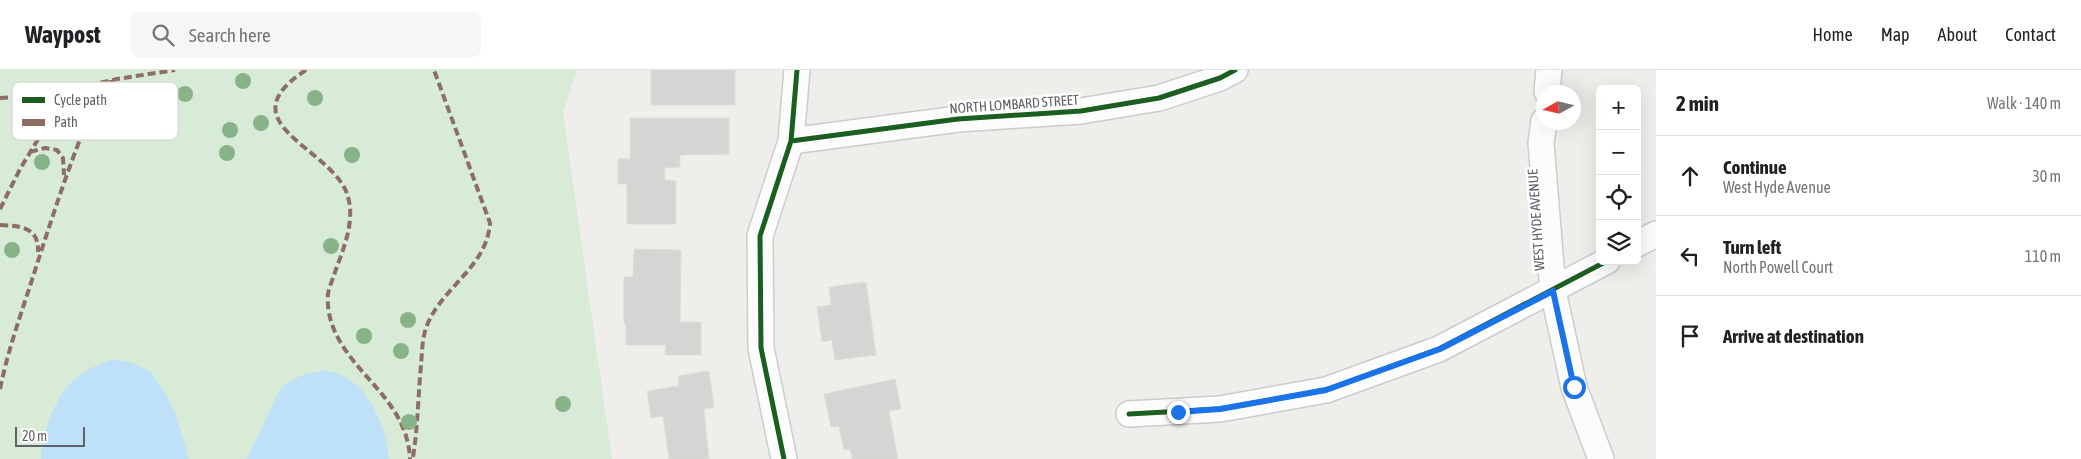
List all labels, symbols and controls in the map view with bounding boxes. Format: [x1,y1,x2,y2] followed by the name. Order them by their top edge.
[131,12,481,57] search box
[25,21,101,48] text: Waypost
[149,21,177,49] icon: search
[189,24,271,46] text: Search here
[1813,24,1853,45] text: Home
[1881,24,1910,45] text: Map
[1938,24,1977,45] text: About
[2005,24,2056,45] text: Contact
[12,82,178,140] legend
[1536,85,1581,130] north arrow
[1596,85,1641,265] map controls
[1596,85,1641,130] button: +
[949,91,1079,117] street label: NORTH LOMBARD STREET
[1676,91,1719,115] text: 2 min
[54,92,107,108] text: Cycle path
[1987,94,2061,112] text: Walk · 140 m
[54,114,78,130] text: Path
[1596,130,1641,175] button: −
[1723,156,1787,178] text: Continue
[1676,162,1704,190] icon: ahead
[2032,167,2061,185] text: 30 m
[1524,169,1548,271] street label: WEST HYDE AVENUE
[1596,175,1641,220] button: locate
[1723,178,1831,196] text: West Hyde Avenue
[1596,220,1641,265] button: layers
[1723,236,1781,258] text: Turn left
[1676,242,1704,270] icon: left
[2025,247,2061,265] text: 110 m
[1723,258,1833,276] text: North Powell Court
[1676,322,1704,350] icon: arrive
[1723,325,1864,347] text: Arrive at destination
[1563,376,1586,399] route start
[1167,401,1190,424] route end
[15,424,85,447] scale bar
[22,428,47,444] text: 20 m

